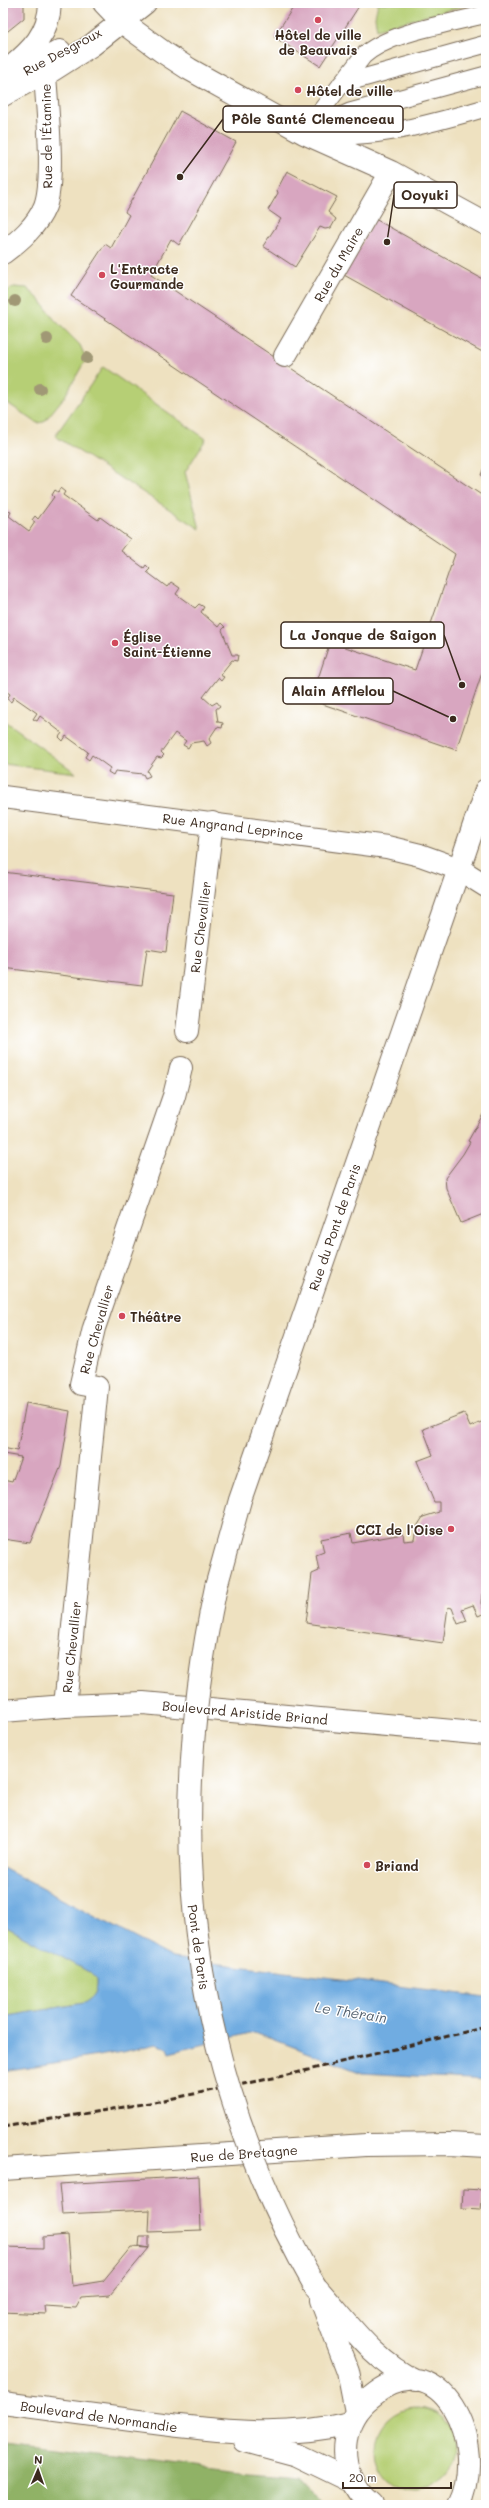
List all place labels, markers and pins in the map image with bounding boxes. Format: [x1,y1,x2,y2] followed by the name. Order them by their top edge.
[313,15,323,25] marker: Hôtel de ville de Beauvais
[275,26,362,58] place label: Hôtel de ville de Beauvais
[306,82,393,99] place label: Hôtel de ville
[293,85,303,95] marker: Hôtel de ville
[223,106,403,132] callout: Pôle Santé Clemenceau
[394,182,457,208] callout: Ooyuki
[110,260,184,292] place label: L'Entracte Gourmande
[97,270,107,280] marker: L'Entracte Gourmande
[281,622,444,648] callout: La Jonque de Saigon
[123,628,211,660] place label: Église Saint-Étienne
[110,638,120,648] marker: Église Saint-Étienne
[283,678,393,704] callout: Alain Afflelou
[130,1308,182,1325] place label: Théâtre
[117,1311,127,1321] marker: Théâtre
[356,1521,443,1538] place label: CCI de l'Oise
[446,1524,456,1534] marker: CCI de l'Oise
[375,1857,419,1874] place label: Briand
[362,1860,372,1870] marker: Briand

